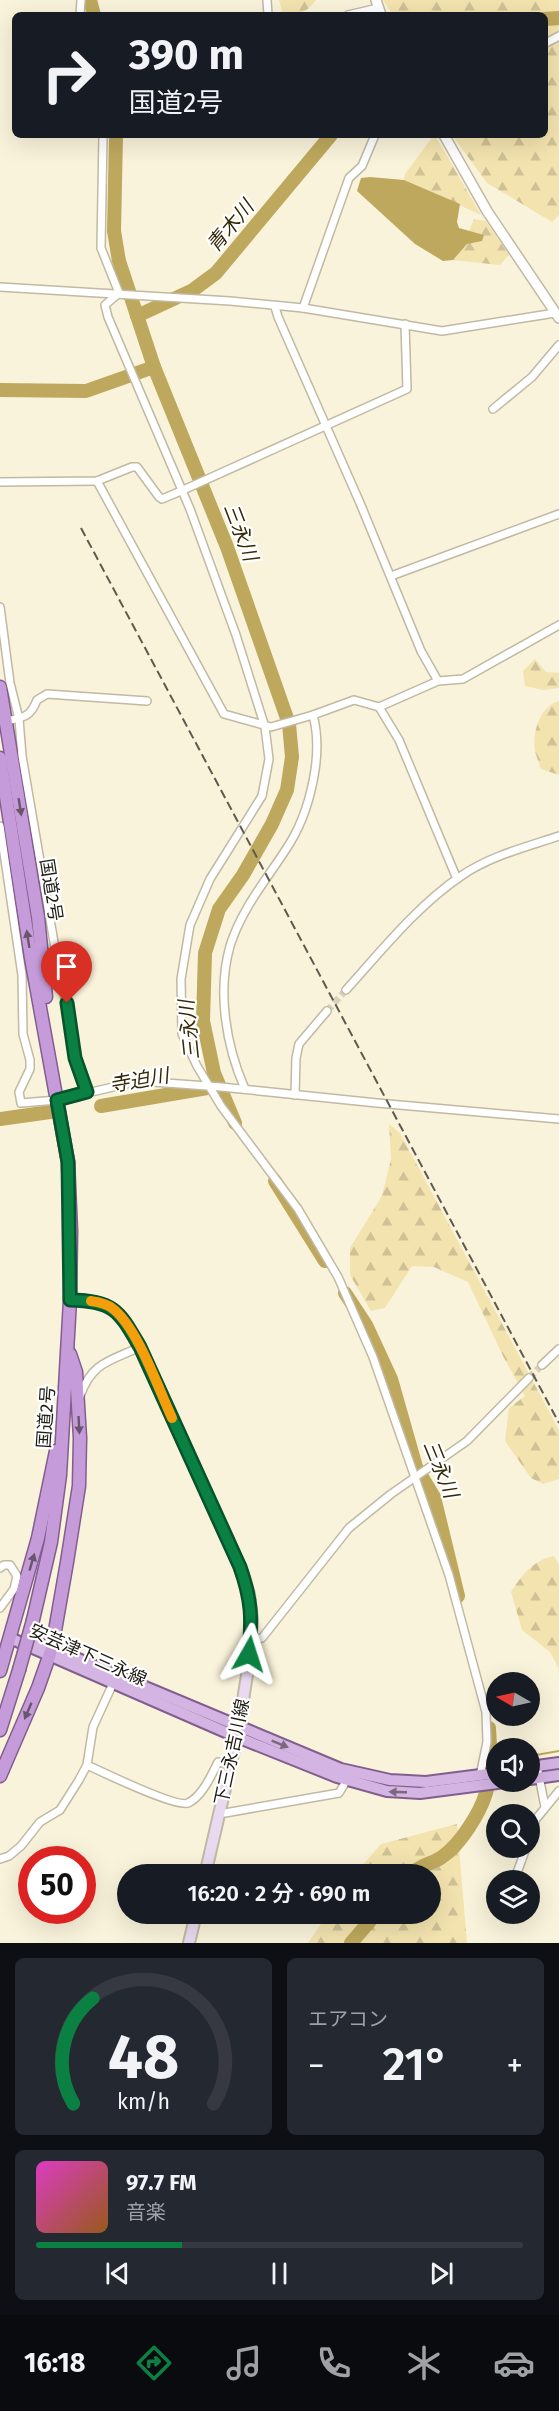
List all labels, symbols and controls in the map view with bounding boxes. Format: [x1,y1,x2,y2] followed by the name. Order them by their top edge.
[129,30,244,80] text: 390 m
[30,36,108,114] icon: right
[129,87,223,119] text: 国道2号
[202,194,260,257] water label: 青木川
[219,500,264,566] water label: 三永川
[16,798,25,817] one-way arrow
[35,857,67,923] street label: 国道2号
[24,929,33,948] one-way arrow
[41,941,92,1003] pin
[50,950,83,983] icon: arrive
[174,997,204,1061] water label: 三永川
[107,1063,173,1097] water label: 寺迫川
[33,1385,59,1449] street label: 国道2号
[75,1416,84,1435] one-way arrow
[419,1437,464,1503] water label: 三永川
[28,1553,37,1571] one-way arrow
[26,1619,150,1691] street label: 安芸津下三永線
[217,1622,281,1686] position arrow
[486,1672,540,1726] north arrow
[486,1672,540,1924] map controls
[210,1697,254,1807] street label: 下三永吉川線
[23,1703,33,1721] one-way arrow
[486,1738,540,1792] button: sound
[271,1740,289,1749] one-way arrow
[388,1787,407,1796] one-way arrow
[486,1804,540,1858] button: search
[18,1846,96,1924] speed limit sign: 50
[486,1870,540,1924] button: layers
[187,1880,371,1907] text: 16:20 · 2 分 · 690 m
[308,2007,388,2031] text: エアコン
[108,2020,179,2095] text: 48
[383,2038,449,2092] text: 21°
[308,2046,325,2086] text: −
[507,2046,523,2086] text: +
[117,2089,170,2115] text: km/h
[126,2169,197,2196] text: 97.7 FM
[126,2200,166,2224] text: 音楽
[101,2257,134,2290] icon: previous
[263,2257,296,2290] icon: pause
[425,2257,458,2290] icon: next
[133,2342,175,2384] icon: directions
[223,2342,265,2384] icon: music
[313,2342,355,2384] icon: phone
[403,2342,445,2384] icon: climate
[493,2342,535,2384] icon: car
[24,2347,86,2379] text: 16:18

